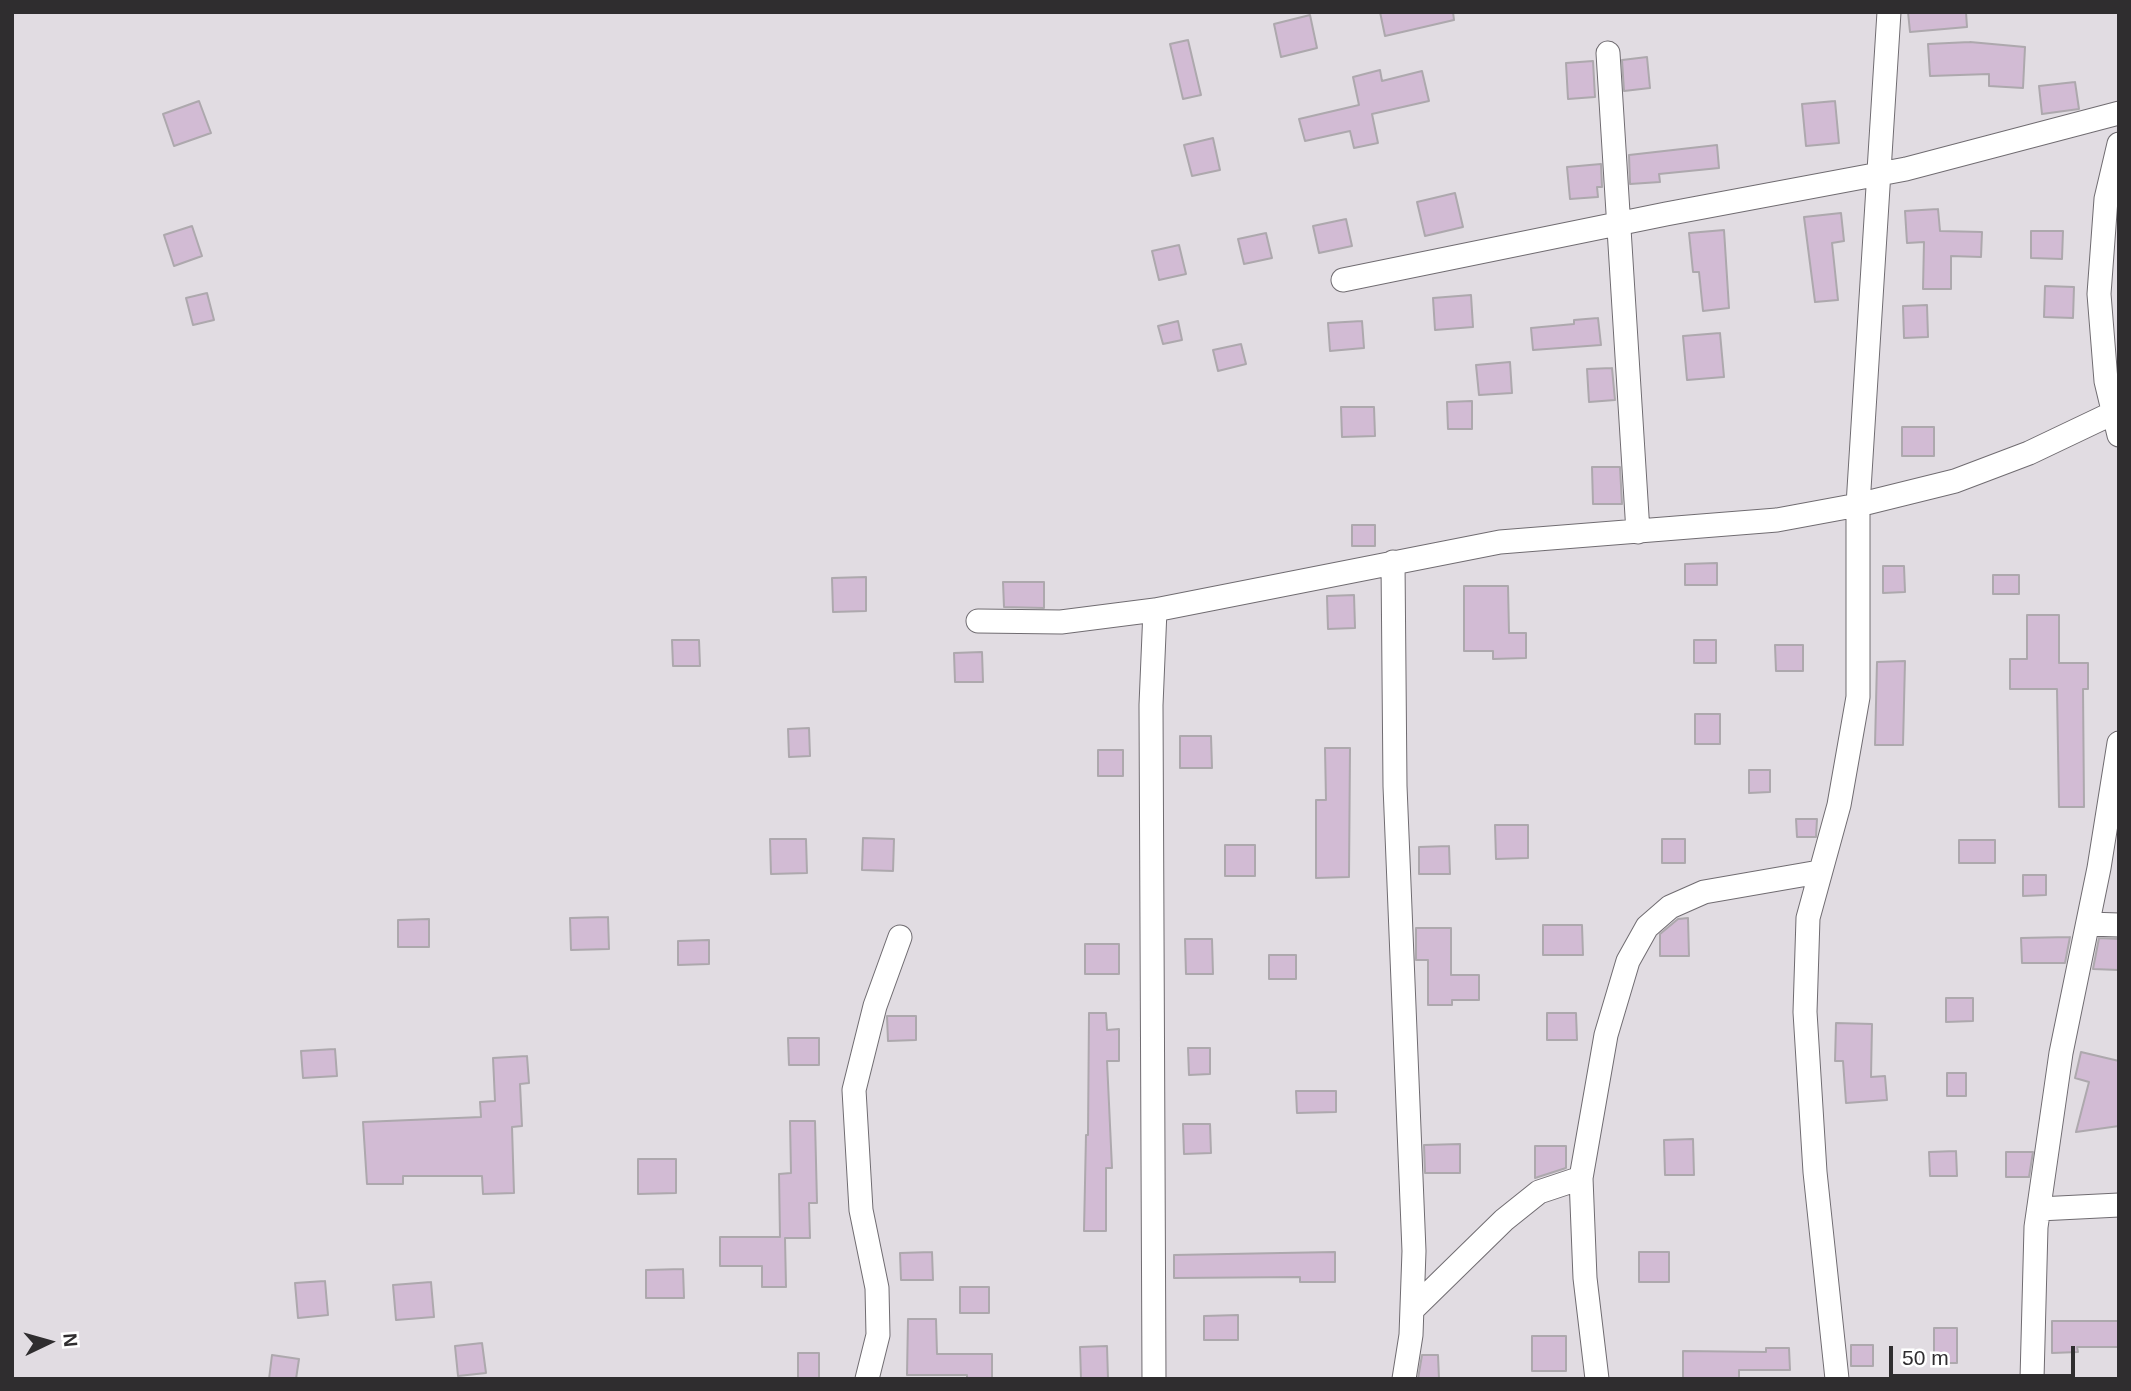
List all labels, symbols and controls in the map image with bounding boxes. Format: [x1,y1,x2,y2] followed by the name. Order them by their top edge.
[14,1307,84,1377] north arrow
[59,1332,81,1348] text: N
[1893,1332,2078,1376] scale bar
[1902,1346,1949,1369] text: 50 m

